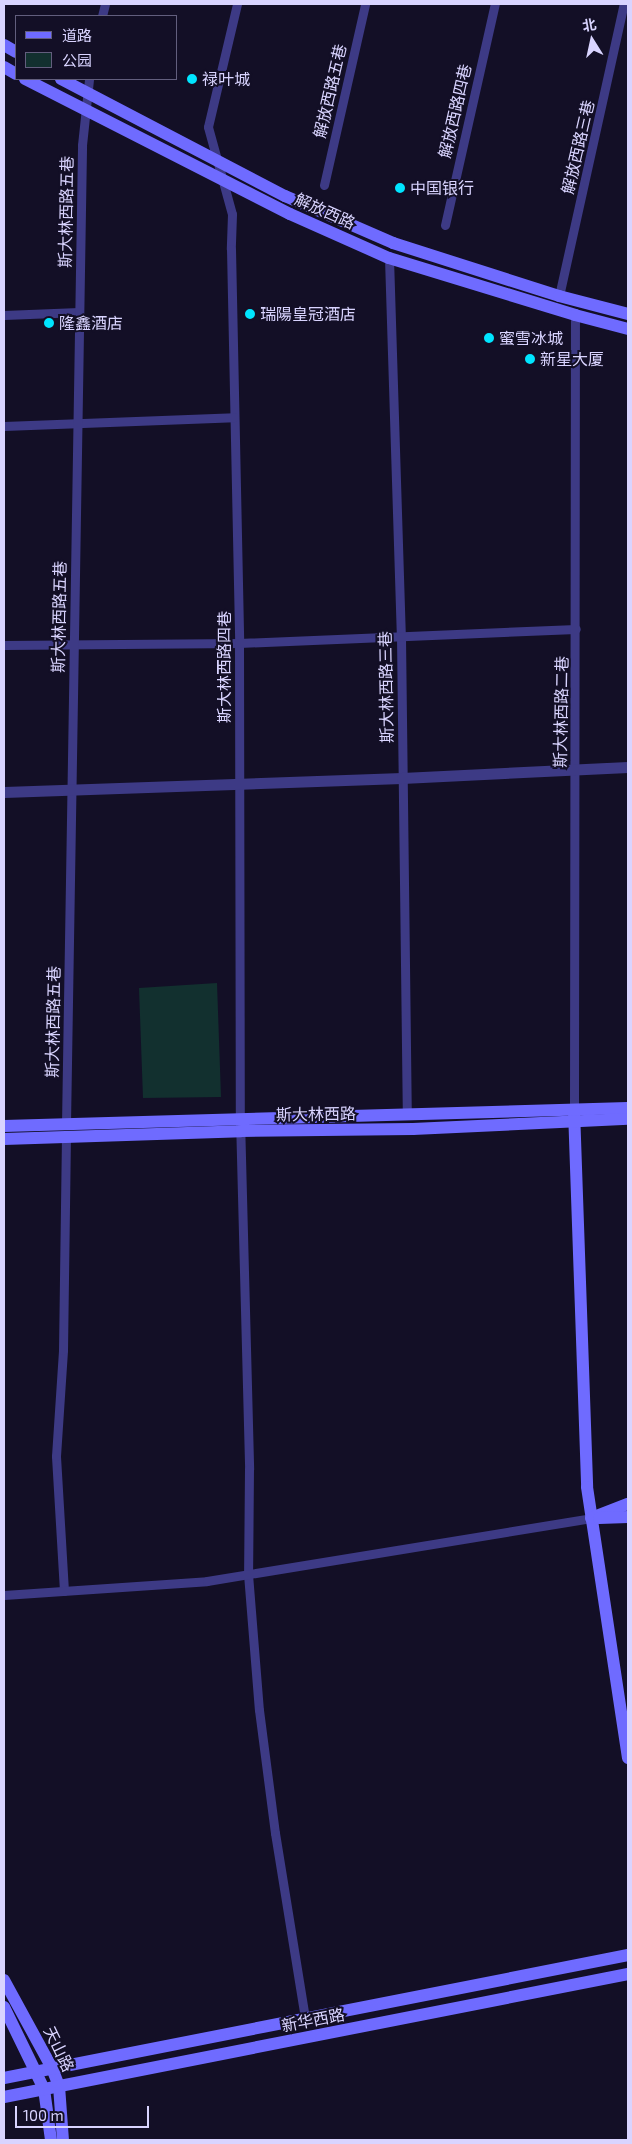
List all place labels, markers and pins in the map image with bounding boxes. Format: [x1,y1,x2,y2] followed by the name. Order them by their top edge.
[202,69,250,89] place label: 禄叶城
[186,73,198,85] marker: 禄叶城
[410,178,474,198] place label: 中国银行
[394,182,406,194] marker: 中国银行
[260,304,356,324] place label: 瑞陽皇冠酒店
[244,308,256,320] marker: 瑞陽皇冠酒店
[59,313,123,333] place label: 隆鑫酒店
[43,317,55,329] marker: 隆鑫酒店
[499,328,563,348] place label: 蜜雪冰城
[483,332,495,344] marker: 蜜雪冰城
[540,349,604,369] place label: 新星大厦
[524,353,536,365] marker: 新星大厦

